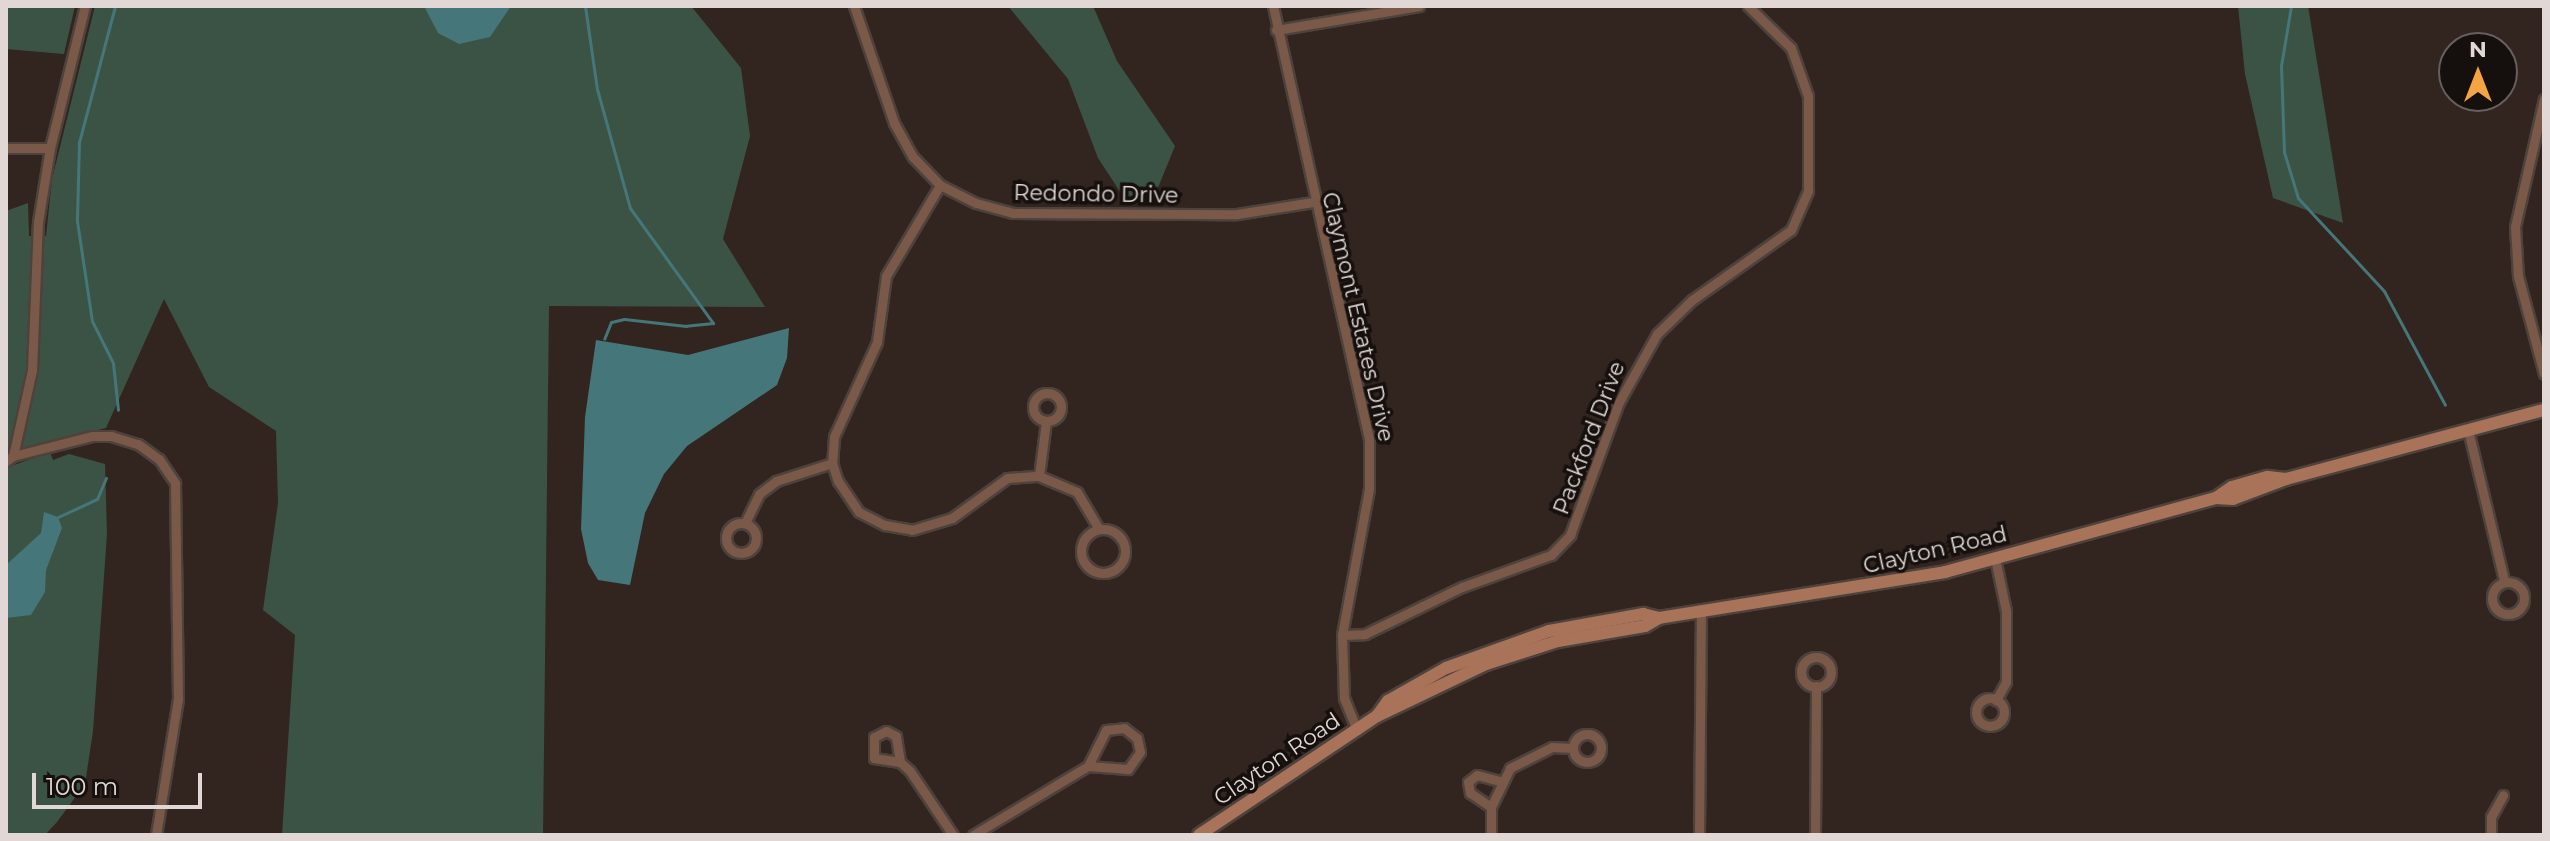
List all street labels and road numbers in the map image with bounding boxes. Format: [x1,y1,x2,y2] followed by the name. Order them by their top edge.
[1013,179,1179,209] street label: Redondo Drive
[1316,190,1400,444] street label: Claymont Estates Drive
[1548,358,1630,518] street label: Packford Drive
[1861,521,2009,579] street label: Clayton Road
[1209,707,1345,811] street label: Clayton Road

